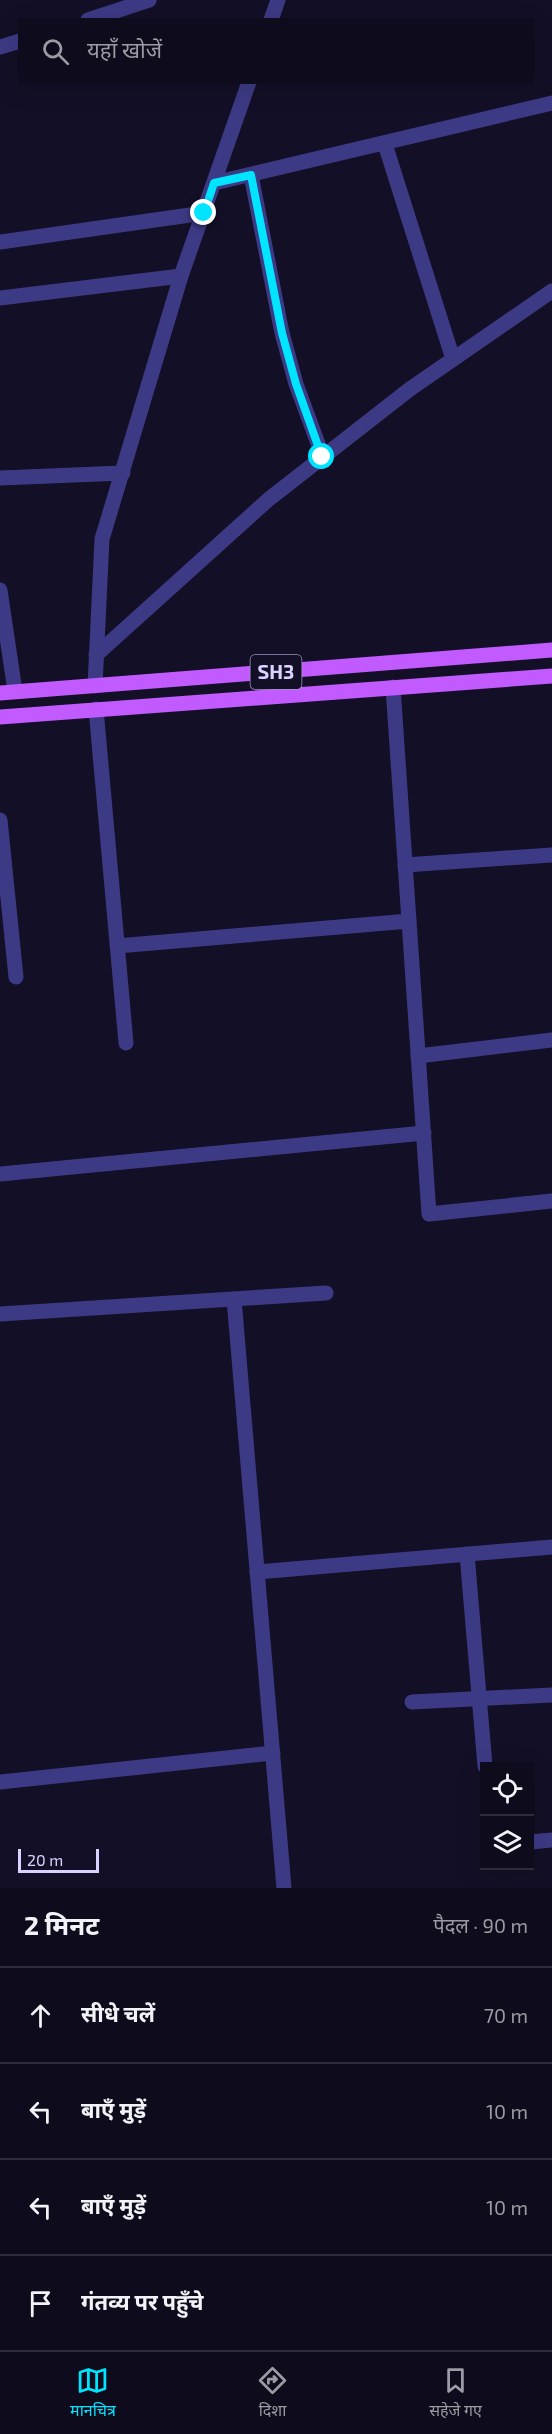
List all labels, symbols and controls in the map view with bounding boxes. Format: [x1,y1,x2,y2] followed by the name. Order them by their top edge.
[18,18,534,84] search box
[39,35,72,68] icon: search
[87,36,162,62] text: यहाँ खोजें
[190,199,216,225] route end
[308,443,334,469] route start
[250,655,302,689] road number: SH3
[480,1762,534,1870] map controls
[480,1762,534,1816] button: locate
[480,1816,534,1870] button: layers
[18,1846,99,1874] scale bar
[27,1850,63,1869] text: 20 m
[24,1909,99,1940] text: 2 मिनट
[433,1913,528,1937] text: पैदल · 90 m
[24,1999,57,2032] icon: ahead
[81,2000,155,2026] text: सीधे चलें
[484,2003,528,2027] text: 70 m
[24,2095,57,2128] icon: left
[81,2096,146,2122] text: बाएँ मुड़ें
[486,2099,528,2123] text: 10 m
[24,2191,57,2224] icon: left
[81,2192,146,2218] text: बाएँ मुड़ें
[486,2195,528,2219] text: 10 m
[24,2287,57,2320] icon: arrive
[81,2288,204,2314] text: गंतव्य पर पहुँचे
[70,2364,116,2423] tab: मानचित्र
[256,2364,289,2423] tab: दिशा
[429,2364,482,2423] tab: सहेजे गए

